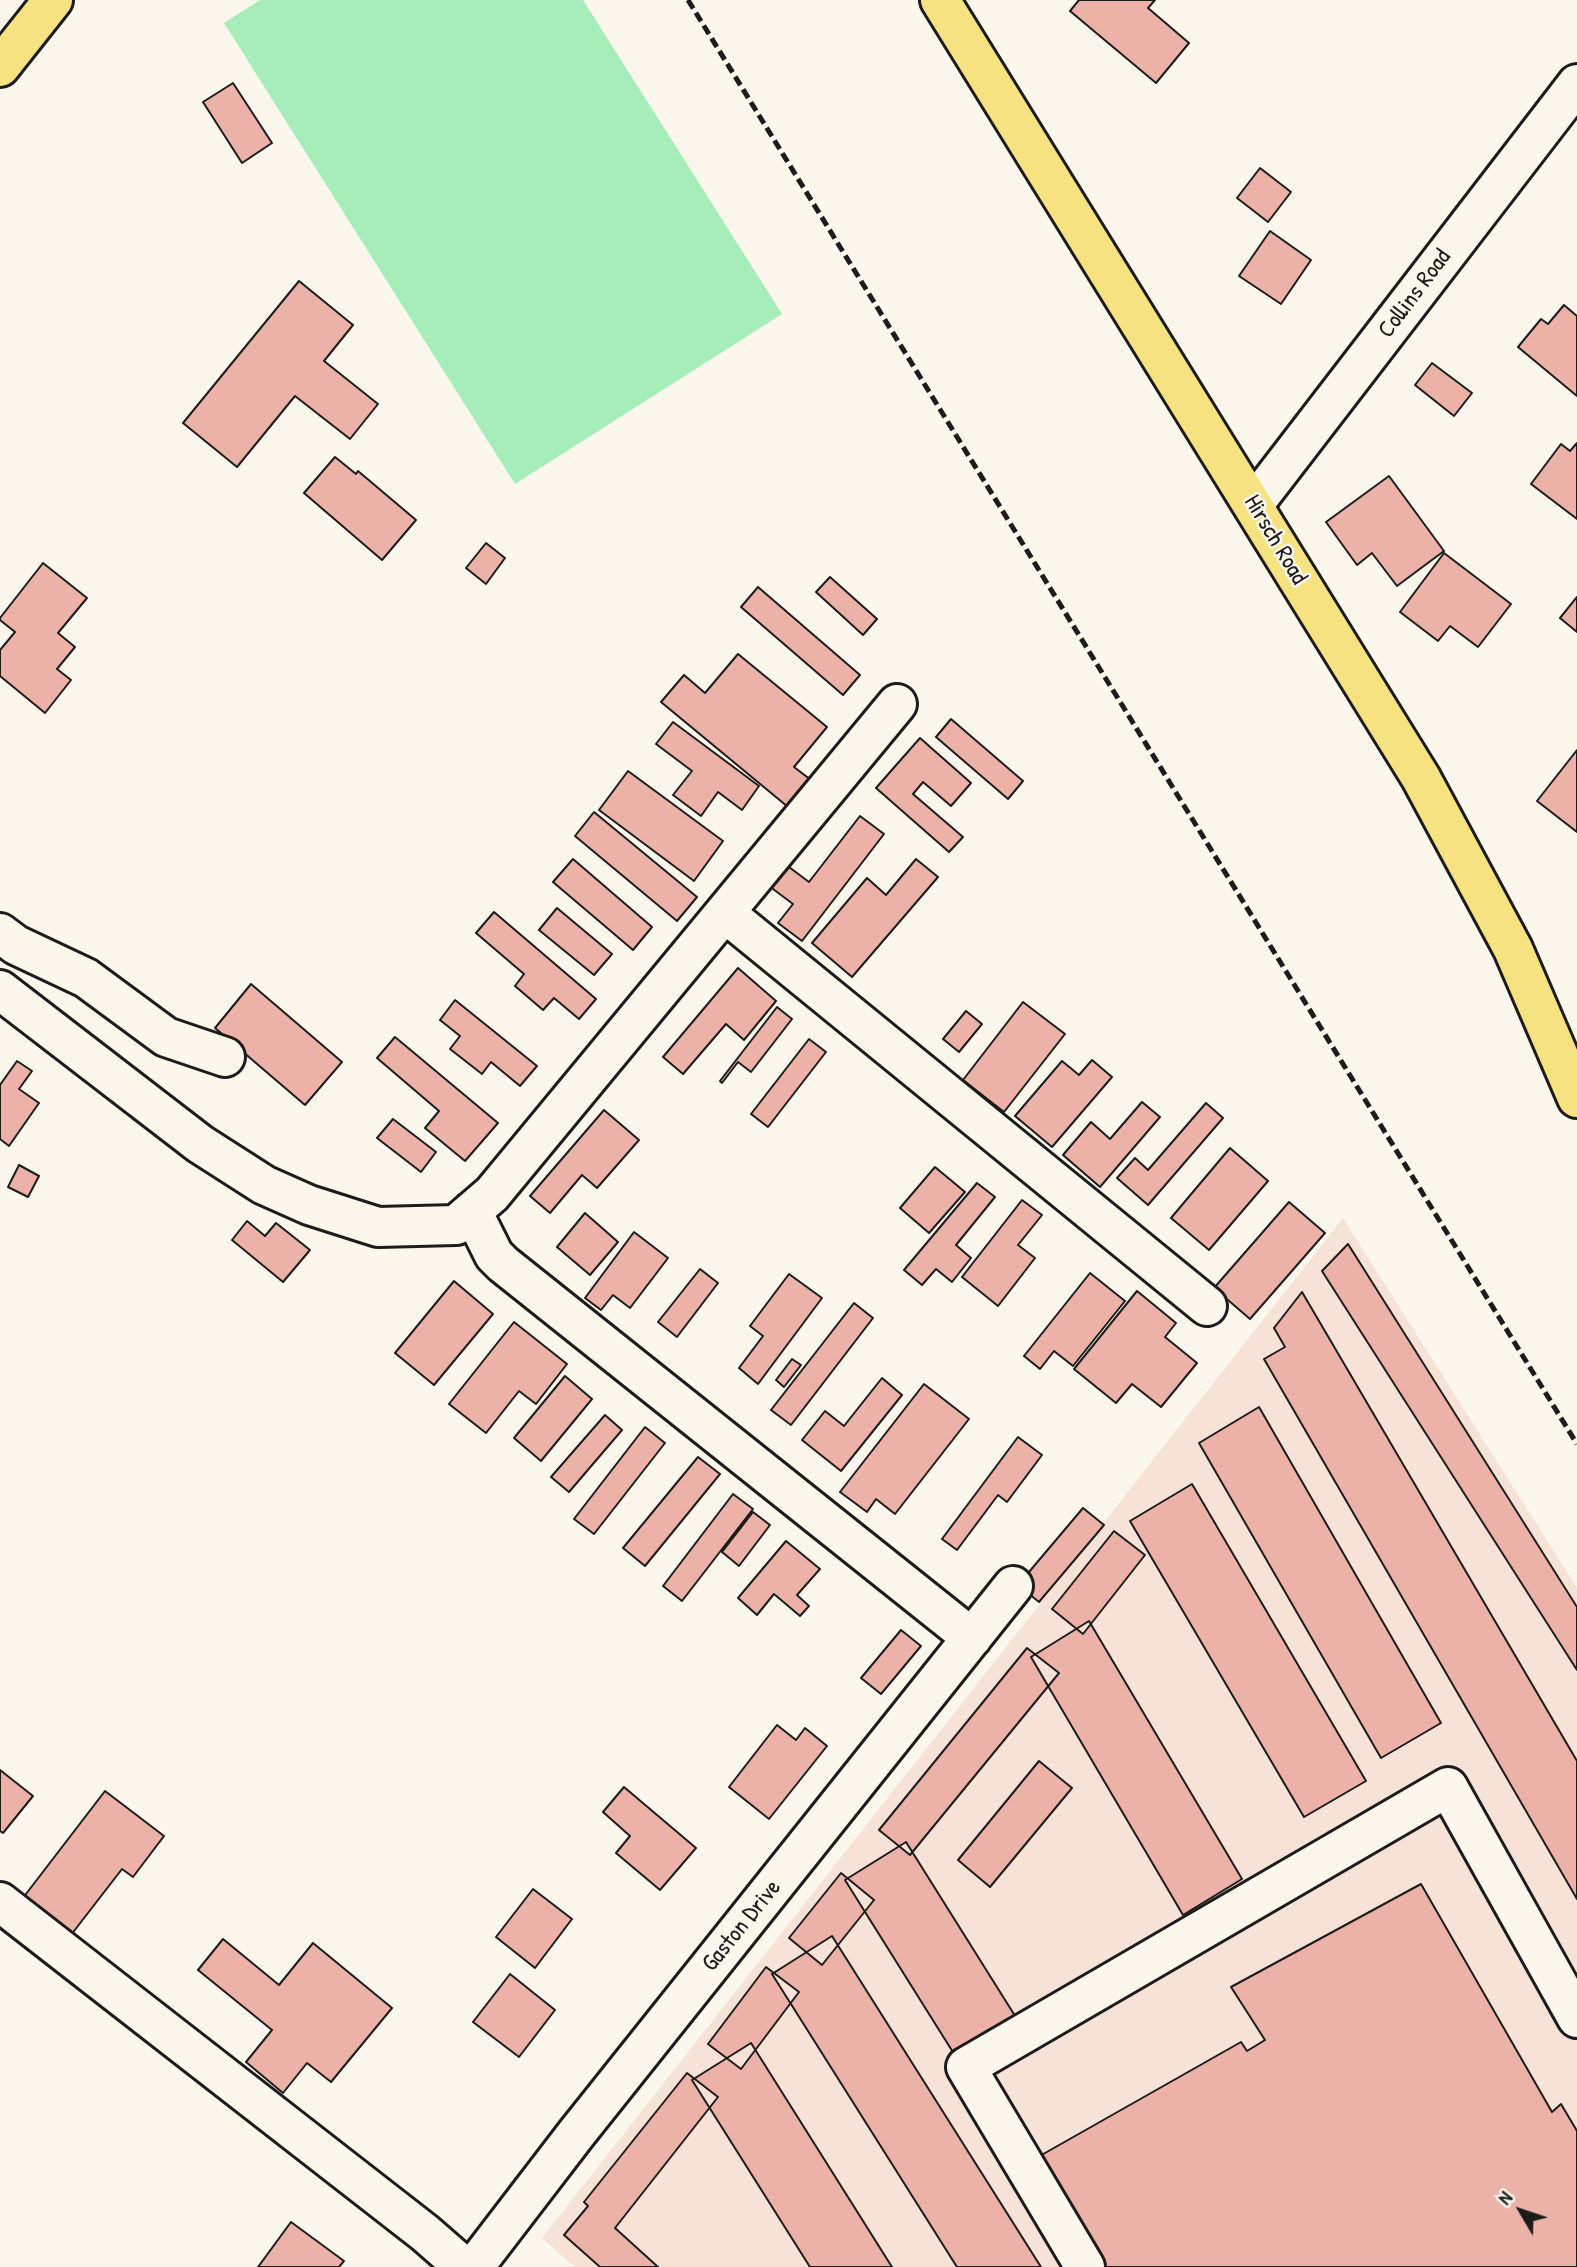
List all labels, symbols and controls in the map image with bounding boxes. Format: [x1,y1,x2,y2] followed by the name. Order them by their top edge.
[1372,244,1458,344] street label: Collins Road
[1237,490,1313,590] street label: Hirsch Road
[696,1874,788,1978] street label: Gaston Drive
[1486,2176,1556,2246] north arrow
[1491,2186,1518,2210] text: N

